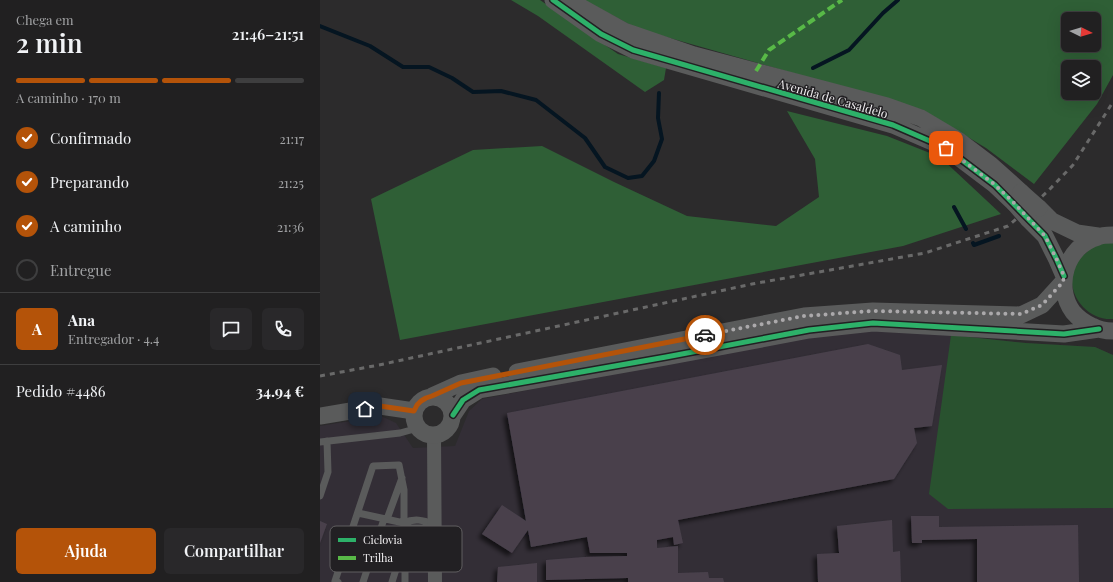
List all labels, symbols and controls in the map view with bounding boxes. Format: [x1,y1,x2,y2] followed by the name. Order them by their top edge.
[16,11,74,28] text: Chega em
[1061,12,1101,52] north arrow
[1061,12,1101,100] map controls
[232,24,304,44] text: 21:46–21:51
[16,25,82,60] text: 2 min
[1061,60,1101,100] button: layers
[775,74,890,121] street label: Avenida de Casaldelo
[16,89,121,106] text: A caminho · 170 m
[16,127,38,149] icon: check
[50,128,131,148] text: Confirmado
[279,130,304,147] text: 21:17
[929,131,963,165] pin
[935,137,957,159] icon: bag
[16,171,38,193] icon: check
[50,172,129,192] text: Preparando
[278,174,304,191] text: 21:25
[16,215,38,237] icon: check
[50,216,122,236] text: A caminho
[277,218,304,235] text: 21:36
[50,260,112,280] text: Entregue
[210,308,252,350] button: chat
[262,308,304,350] button: phone
[68,310,95,330] text: Ana
[685,315,725,355] courier
[32,319,42,339] text: A
[694,324,716,346] icon: car
[68,330,160,347] text: Entregador · 4.4
[16,381,106,401] text: Pedido #4486
[256,381,304,401] text: 34.94 €
[348,392,382,426] pin
[354,398,376,420] icon: home
[330,526,462,572] legend
[16,528,156,574] button: Ajuda
[164,528,304,574] button: Compartilhar
[363,532,403,547] text: Ciclovia
[363,550,394,565] text: Trilha

